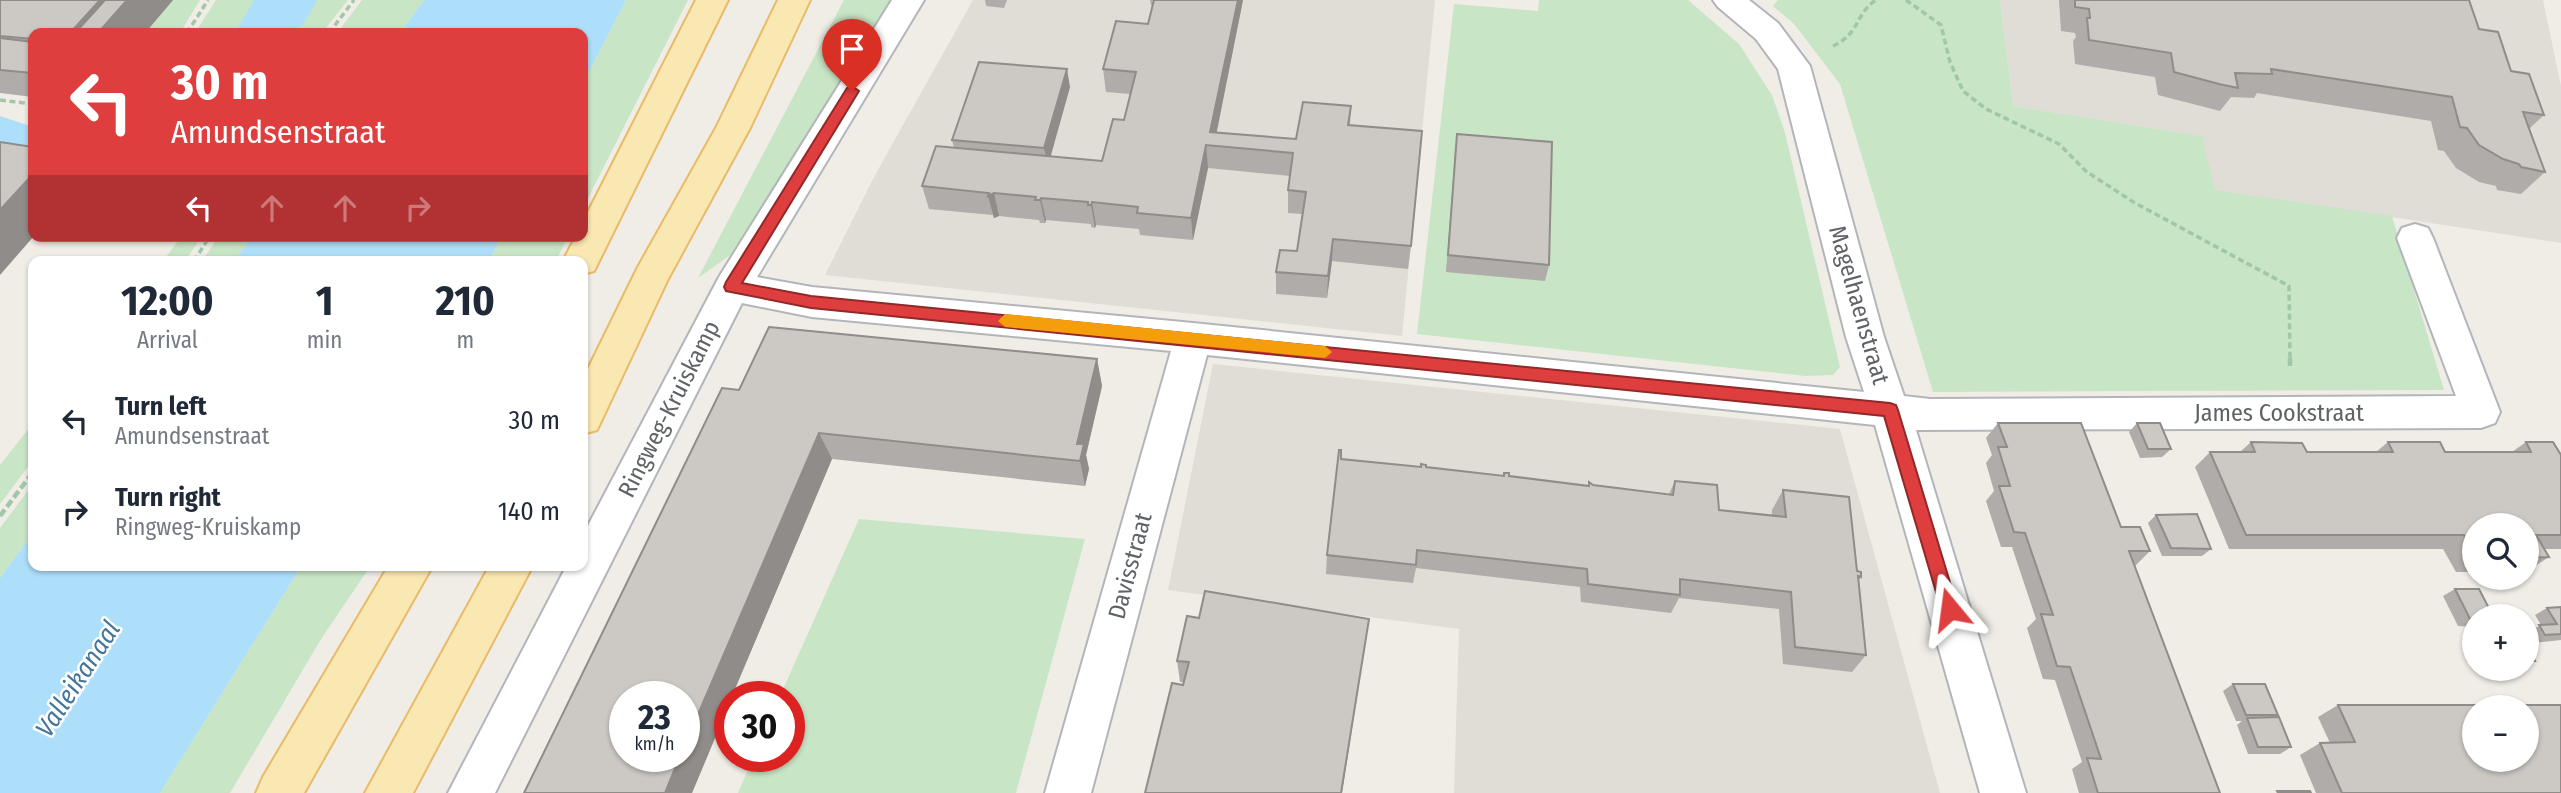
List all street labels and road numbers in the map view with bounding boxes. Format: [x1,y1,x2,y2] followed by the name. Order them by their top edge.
[1823,223,1895,388] street label: Magelhaenstraat
[612,316,726,502] street label: Ringweg-Kruiskamp
[2194,399,2364,427] street label: James Cookstraat
[1102,510,1158,622] street label: Davisstraat

